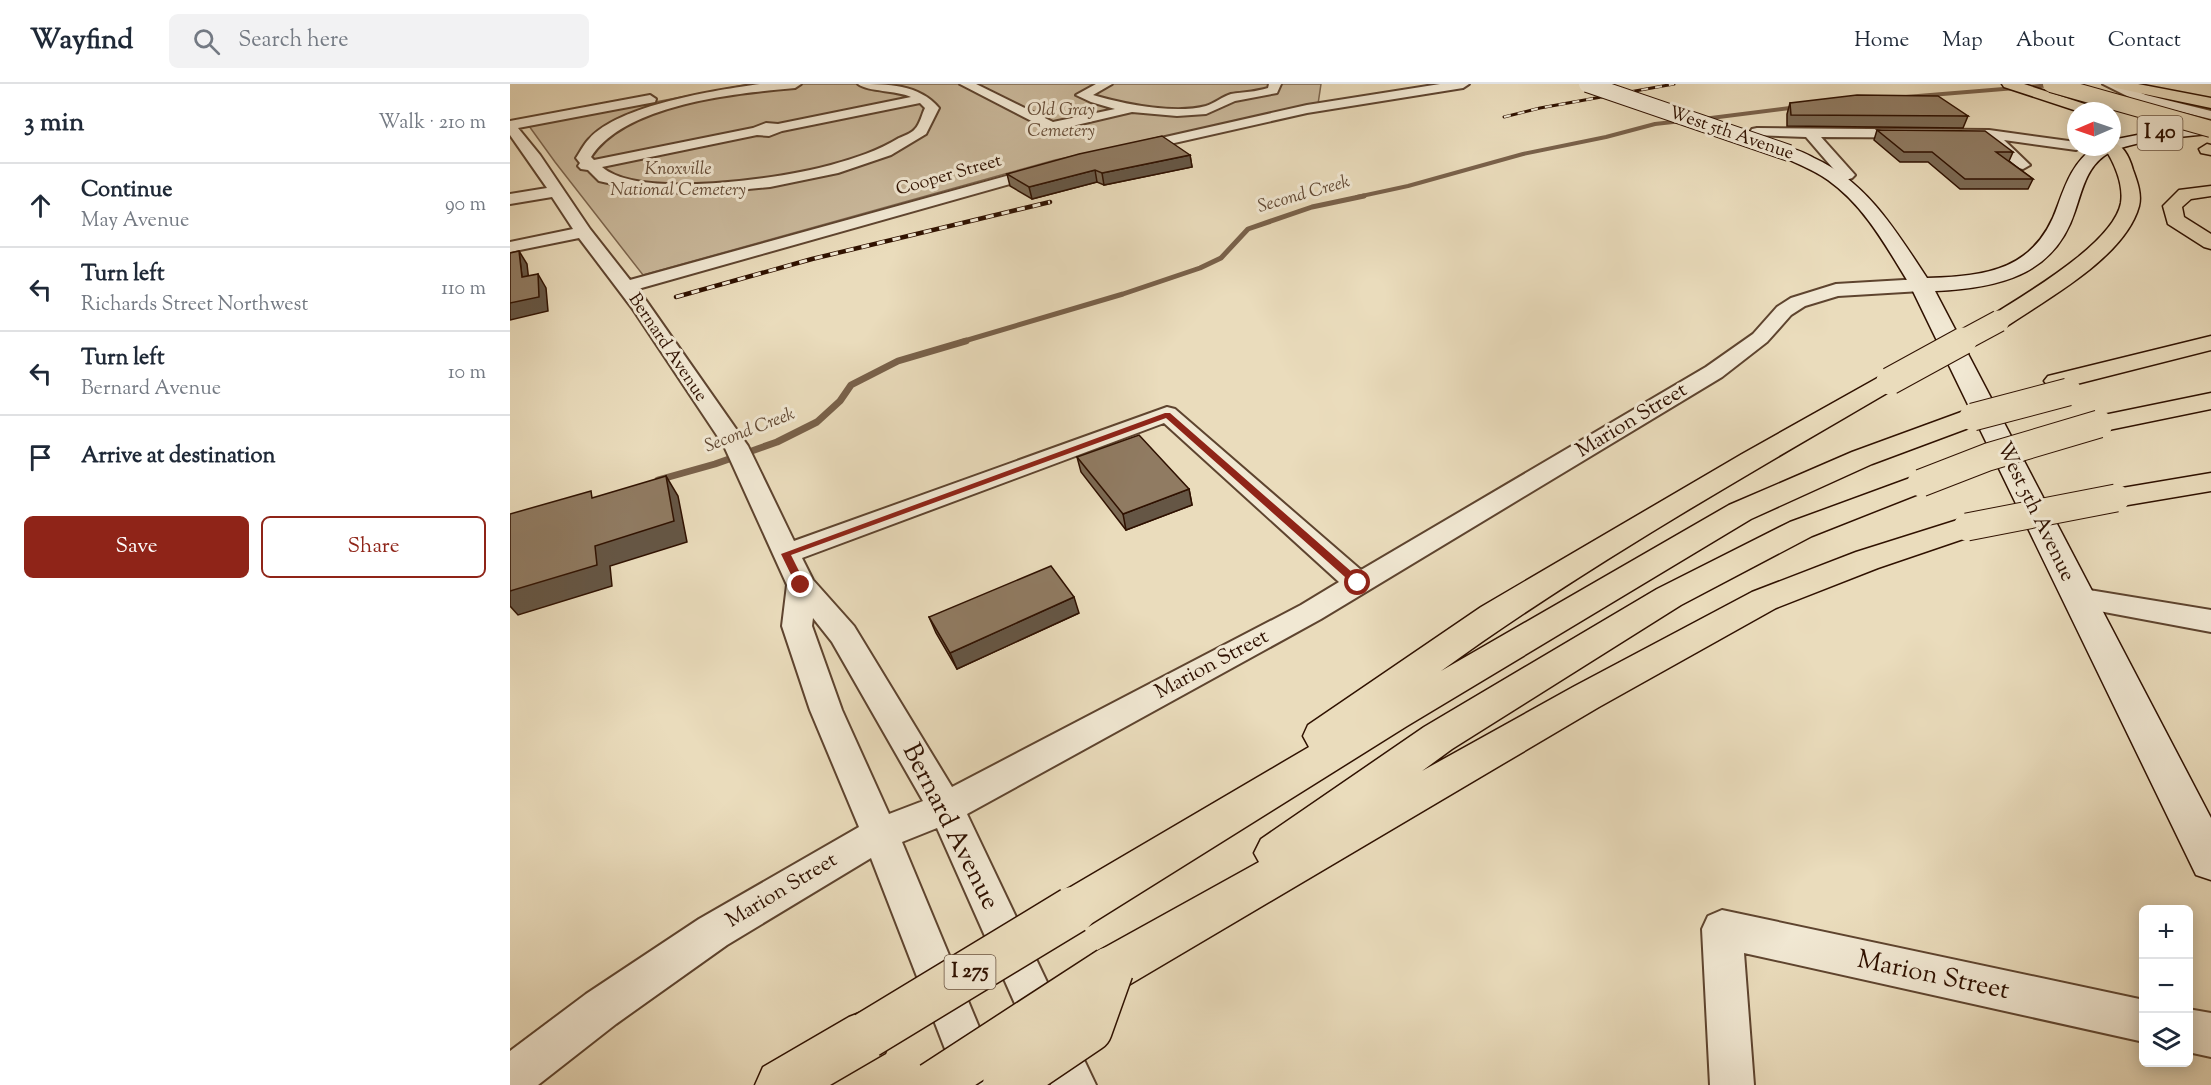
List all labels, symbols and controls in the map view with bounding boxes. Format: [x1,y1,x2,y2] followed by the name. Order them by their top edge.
[169,14,589,68] search box
[30,21,133,61] text: Wayfind
[190,25,223,58] icon: search
[238,25,349,57] text: Search here
[1854,26,1909,56] text: Home
[1942,26,1983,56] text: Map
[2016,26,2075,56] text: About
[2108,26,2181,56] text: Contact
[1027,98,1095,145] park label: Old Gray Cemetery
[1665,100,1797,168] street label: West 5th Avenue
[2067,102,2121,156] north arrow
[24,105,84,142] text: 3 min
[378,109,486,138] text: Walk · 210 m
[2138,116,2182,150] road number: I 40
[893,148,1005,204] street label: Cooper Street
[610,157,746,204] park label: Knoxville National Cemetery
[1255,169,1353,221] water label: Second Creek
[81,175,172,207] text: Continue
[24,189,57,222] icon: ahead
[445,191,486,220] text: 90 m
[81,207,189,236] text: May Avenue
[81,259,164,291] text: Turn left
[24,273,57,306] icon: left
[441,275,486,304] text: 110 m
[621,288,713,408] street label: Bernard Avenue
[81,291,308,320] text: Richards Street Northwest
[81,343,164,375] text: Turn left
[24,357,57,390] icon: left
[448,359,486,388] text: 10 m
[81,375,221,404] text: Bernard Avenue
[1571,376,1693,466] street label: Marion Street
[701,402,799,460] water label: Second Creek
[1988,437,2082,587] street label: West 5th Avenue
[24,441,57,474] icon: arrive
[81,441,276,473] text: Arrive at destination
[24,516,249,578] button: Save
[261,516,486,578] button: Share
[1344,569,1370,595] route start
[787,571,813,597] route end
[1150,622,1274,708] street label: Marion Street
[892,737,1008,917] street label: Bernard Avenue
[721,846,843,936] street label: Marion Street
[2139,905,2193,1067] map controls
[2139,905,2193,959] button: +
[1853,942,2013,1010] street label: Marion Street
[944,955,996,989] road number: I 275
[2139,959,2193,1013] button: −
[2139,1013,2193,1067] button: layers

